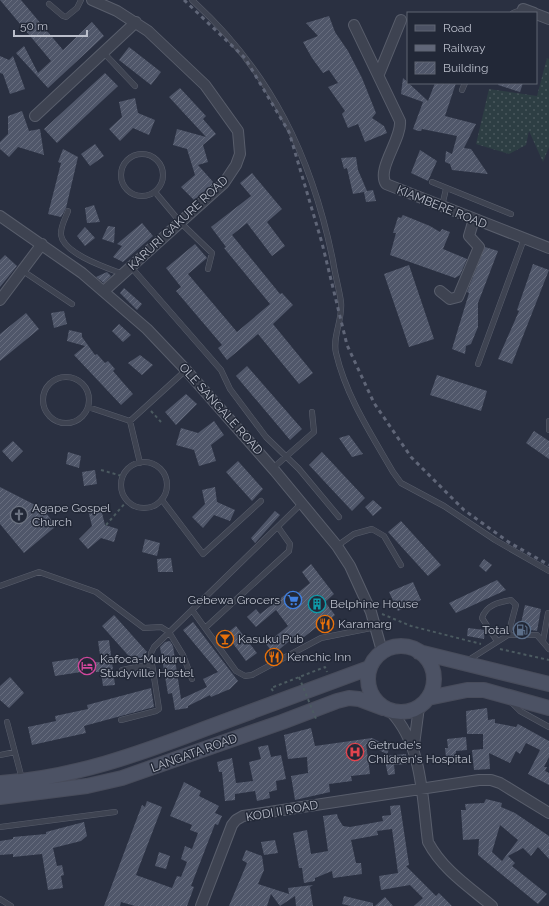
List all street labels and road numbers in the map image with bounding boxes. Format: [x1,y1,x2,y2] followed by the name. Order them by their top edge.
[125,173,231,273] street label: KARURI GAKURE ROAD
[395,183,490,232] street label: KIAMBERE ROAD
[176,360,266,458] street label: OLE SANGALE ROAD
[149,731,239,775] street label: LANGATA ROAD
[245,798,320,824] street label: KODI II ROAD

